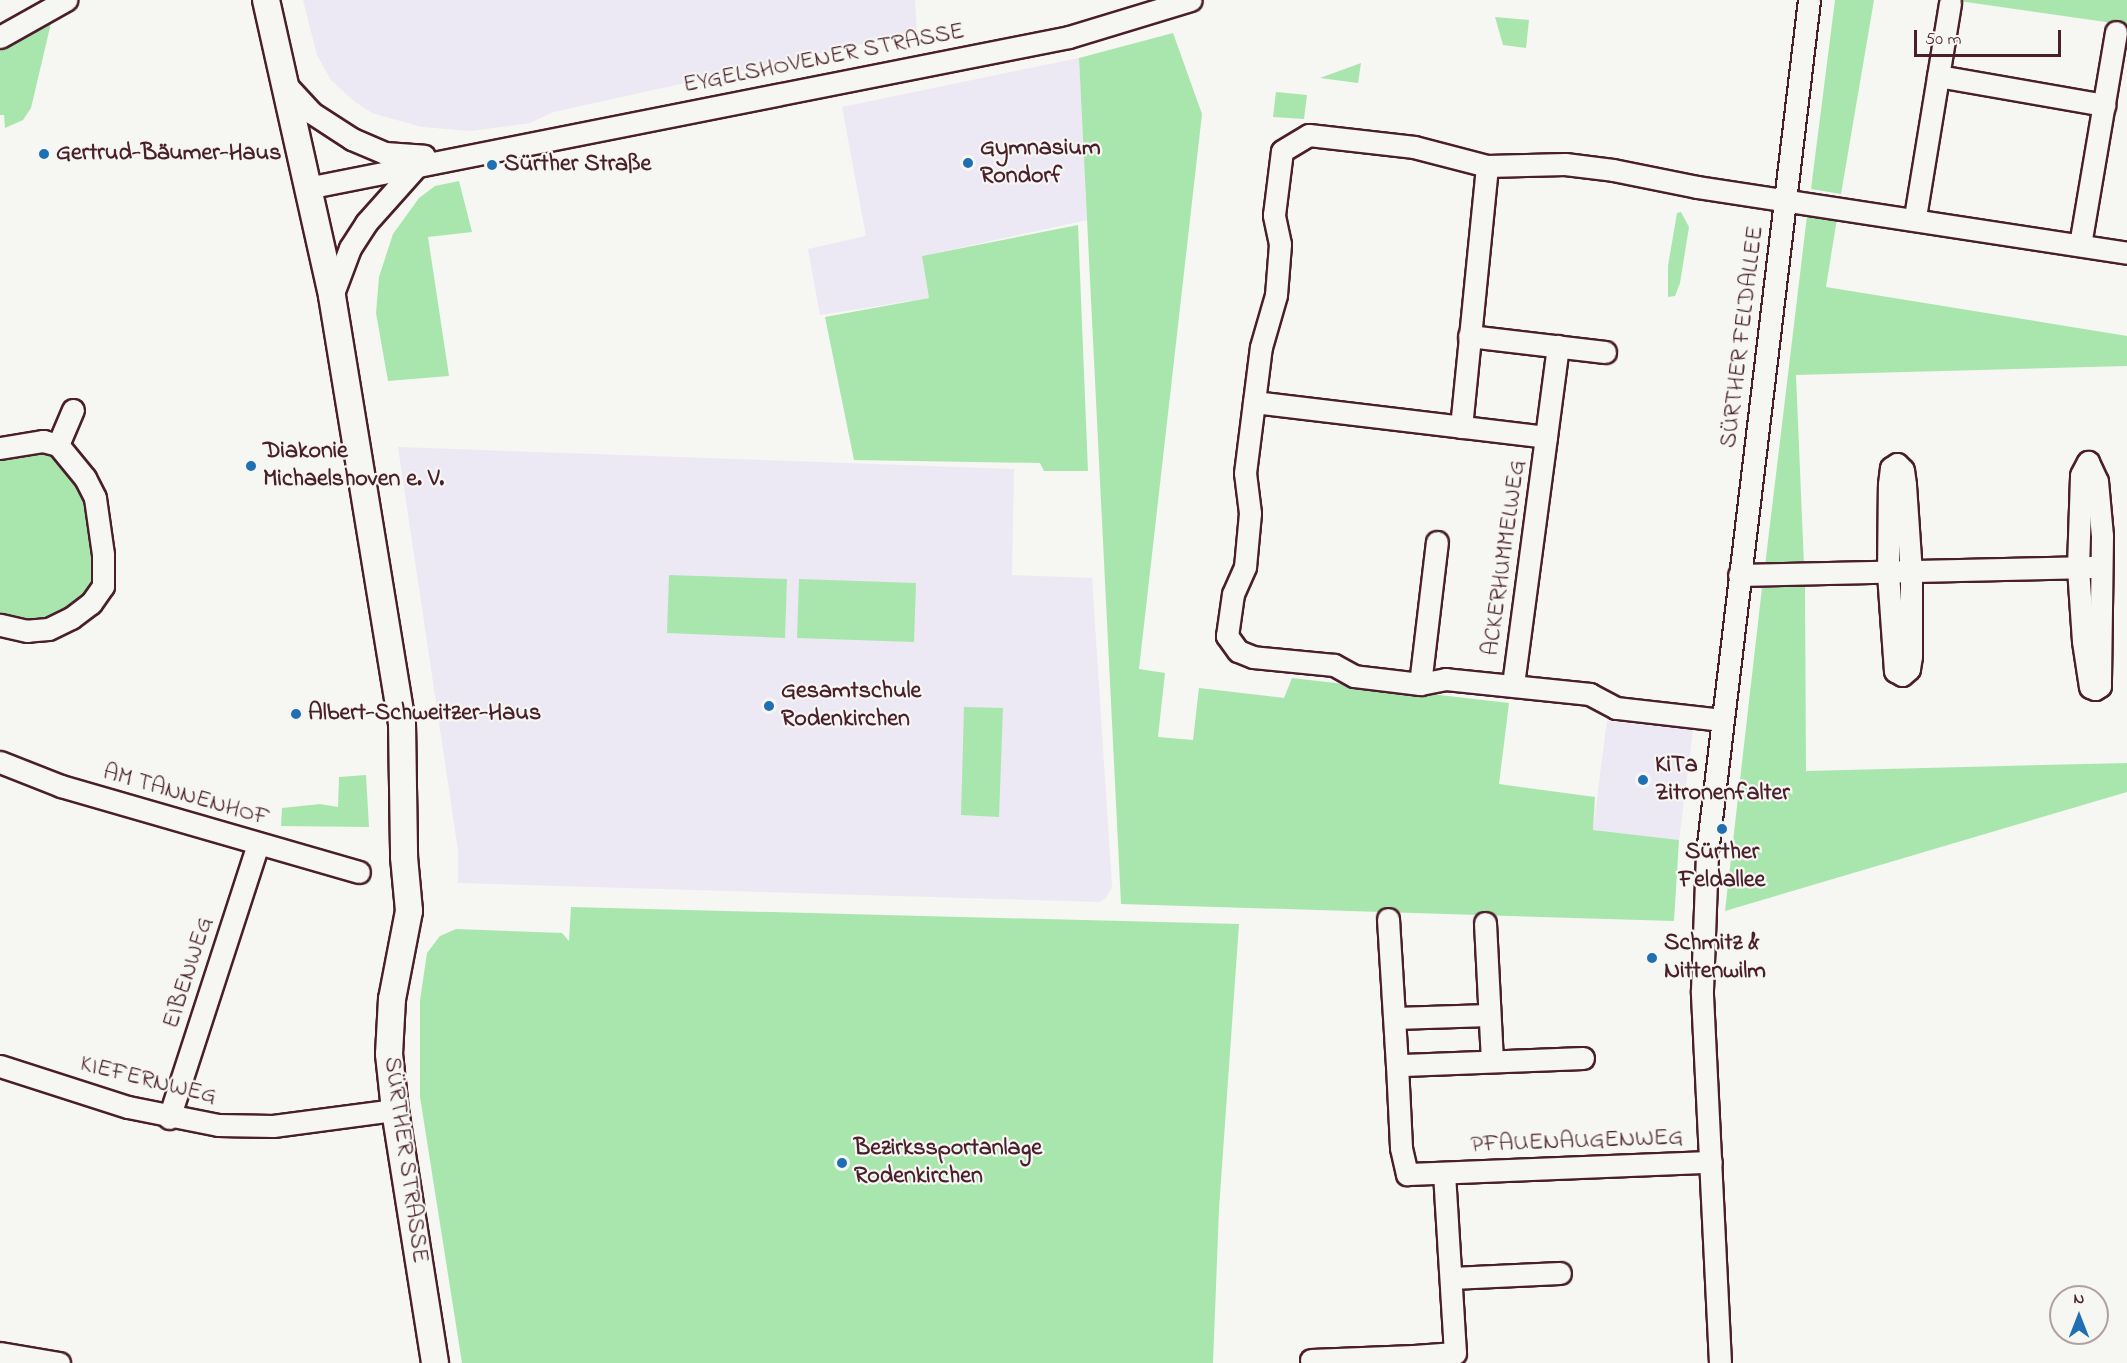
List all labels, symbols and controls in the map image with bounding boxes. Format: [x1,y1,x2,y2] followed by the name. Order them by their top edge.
[681,18,967,100] street label: EYGELSHOVENER STRASSE
[1917,18,2064,56] scale bar
[1925,27,1962,53] text: 50 m
[980,135,1101,191] place label: Gymnasium Rondorf
[56,140,281,168] place label: Gertrud-Bäumer-Haus
[37,147,51,161] marker: Gertrud-Bäumer-Haus
[504,151,651,179] place label: Sürther Straße
[961,156,975,170] marker: Gymnasium Rondorf
[485,158,499,172] marker: Sürther Straße
[1715,224,1771,450] street label: SÜRTHER FELDALLEE
[263,438,444,494] place label: Diakonie Michaelshoven e. V.
[1477,458,1533,658] street label: ACKERHUMMELWEG
[244,459,258,473] marker: Diakonie Michaelshoven e. V.
[781,678,921,734] place label: Gesamtschule Rodenkirchen
[762,699,776,713] marker: Gesamtschule Rodenkirchen
[308,700,541,728] place label: Albert-Schweitzer-Haus
[289,707,303,721] marker: Albert-Schweitzer-Haus
[1655,752,1790,808] place label: KiTa Zitronenfalter
[99,758,273,834] street label: AM TANNENHOF
[1636,773,1650,787] marker: KiTa Zitronenfalter
[1715,822,1729,836] marker: Sürther Feldallee
[1679,839,1765,895] place label: Sürther Feldallee
[157,914,221,1032] street label: EIBENWEG
[1664,930,1766,986] place label: Schmitz & Nittenwilm
[1645,951,1659,965] marker: Schmitz & Nittenwilm
[77,1050,219,1112] street label: KIEFERNWEG
[376,1055,434,1265] street label: SÜRTHER STRASSE
[1470,1124,1684,1160] street label: PFAUENAUGENWEG
[854,1135,1042,1191] place label: Bezirkssportanlage Rodenkirchen
[835,1156,849,1170] marker: Bezirkssportanlage Rodenkirchen
[2049,1285,2109,1345] north arrow
[2074,1287,2084,1311] text: N

